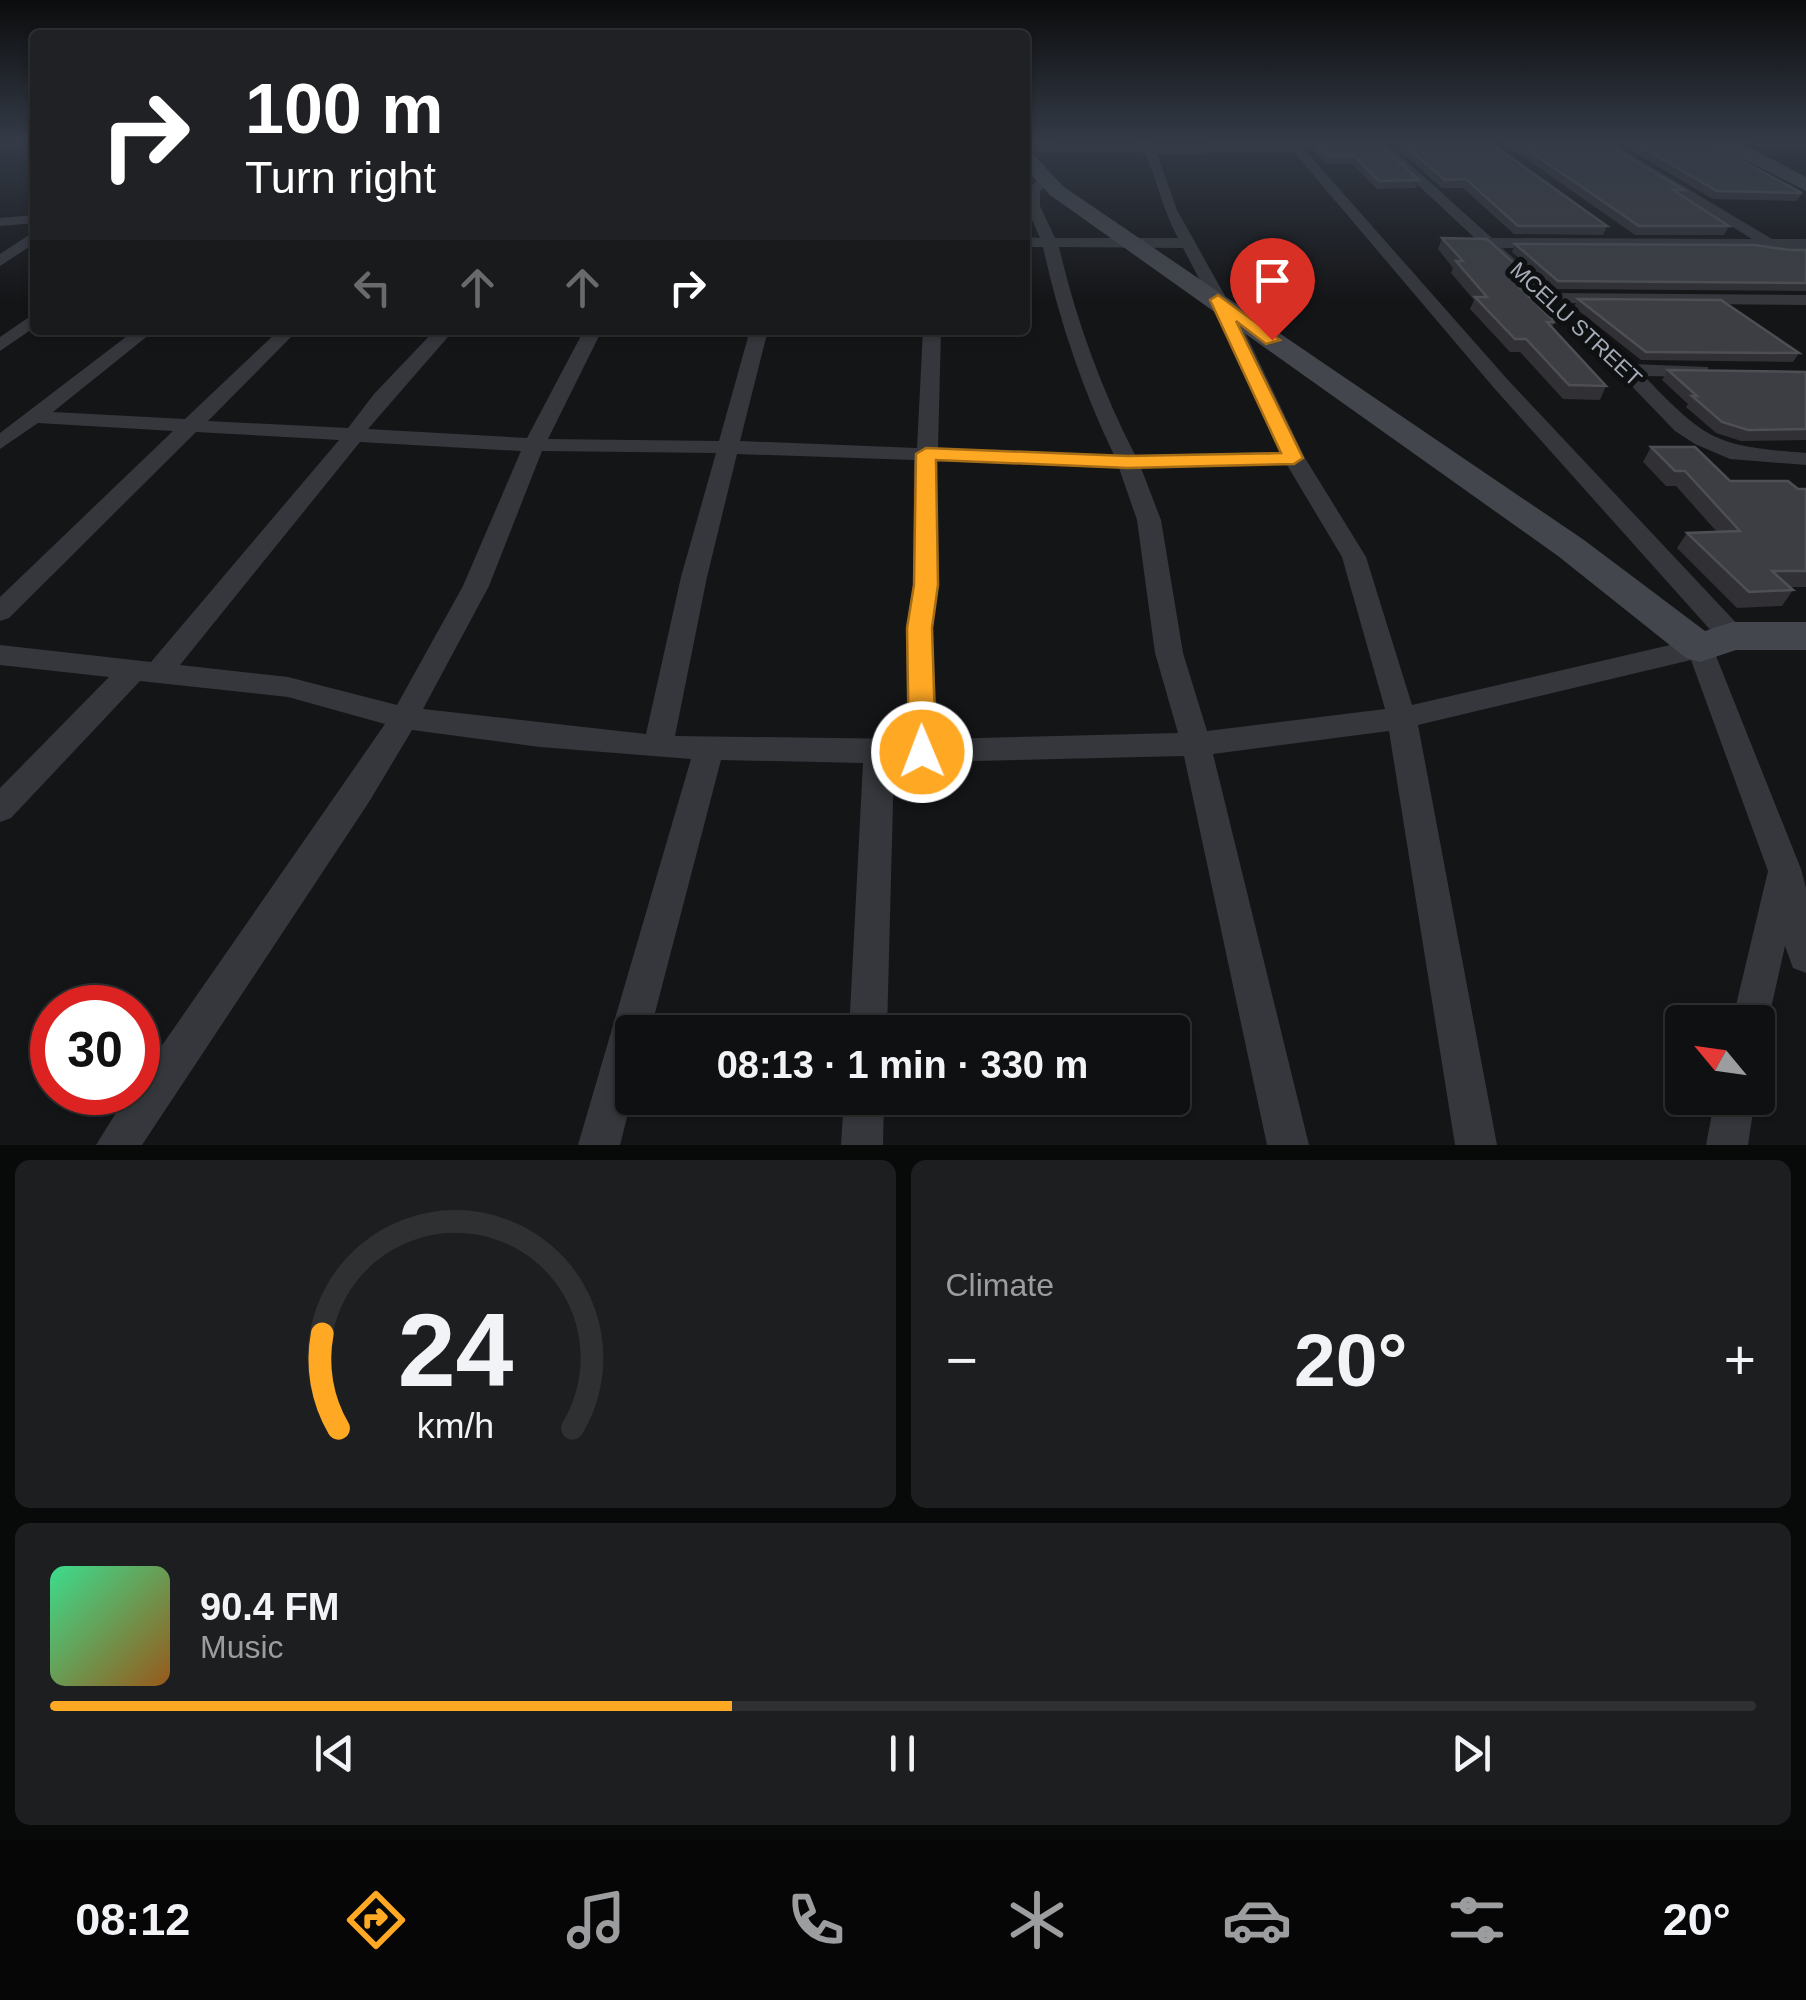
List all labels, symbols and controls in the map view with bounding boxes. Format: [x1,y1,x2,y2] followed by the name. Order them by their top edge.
[80,70,210,200] icon: right
[245,70,443,148] text: 100 m
[245,152,436,203] text: Turn right
[1230,238,1315,341] pin
[1245,253,1300,308] icon: arrive
[1505,257,1647,391] street label: MCELU STREET
[345,260,400,315] icon: left
[450,260,505,315] icon: ahead
[555,260,610,315] icon: ahead
[660,260,715,315] icon: right
[870,700,974,804] position arrow
[30,985,160,1115] speed limit sign: 30
[1665,1005,1775,1115] north arrow
[1665,1005,1775,1115] map controls
[717,1044,1088,1086] text: 08:13 · 1 min · 330 m
[946,1267,1054,1303] text: Climate
[397,1292,513,1408] text: 24
[1294,1318,1407,1402] text: 20°
[946,1329,978,1391] text: −
[1724,1329,1756,1391] text: +
[417,1406,494,1446] text: km/h
[200,1586,339,1628] text: 90.4 FM
[200,1629,284,1665] text: Music
[307,1726,362,1781] icon: previous
[875,1726,930,1781] icon: pause
[1444,1726,1499,1781] icon: next
[341,1885,411,1955] icon: directions
[561,1885,631,1955] icon: music
[781,1885,851,1955] icon: phone
[1002,1885,1072,1955] icon: climate
[1222,1885,1292,1955] icon: car
[1442,1885,1512,1955] icon: filters
[75,1894,190,1945] text: 08:12
[1663,1894,1731,1945] text: 20°

